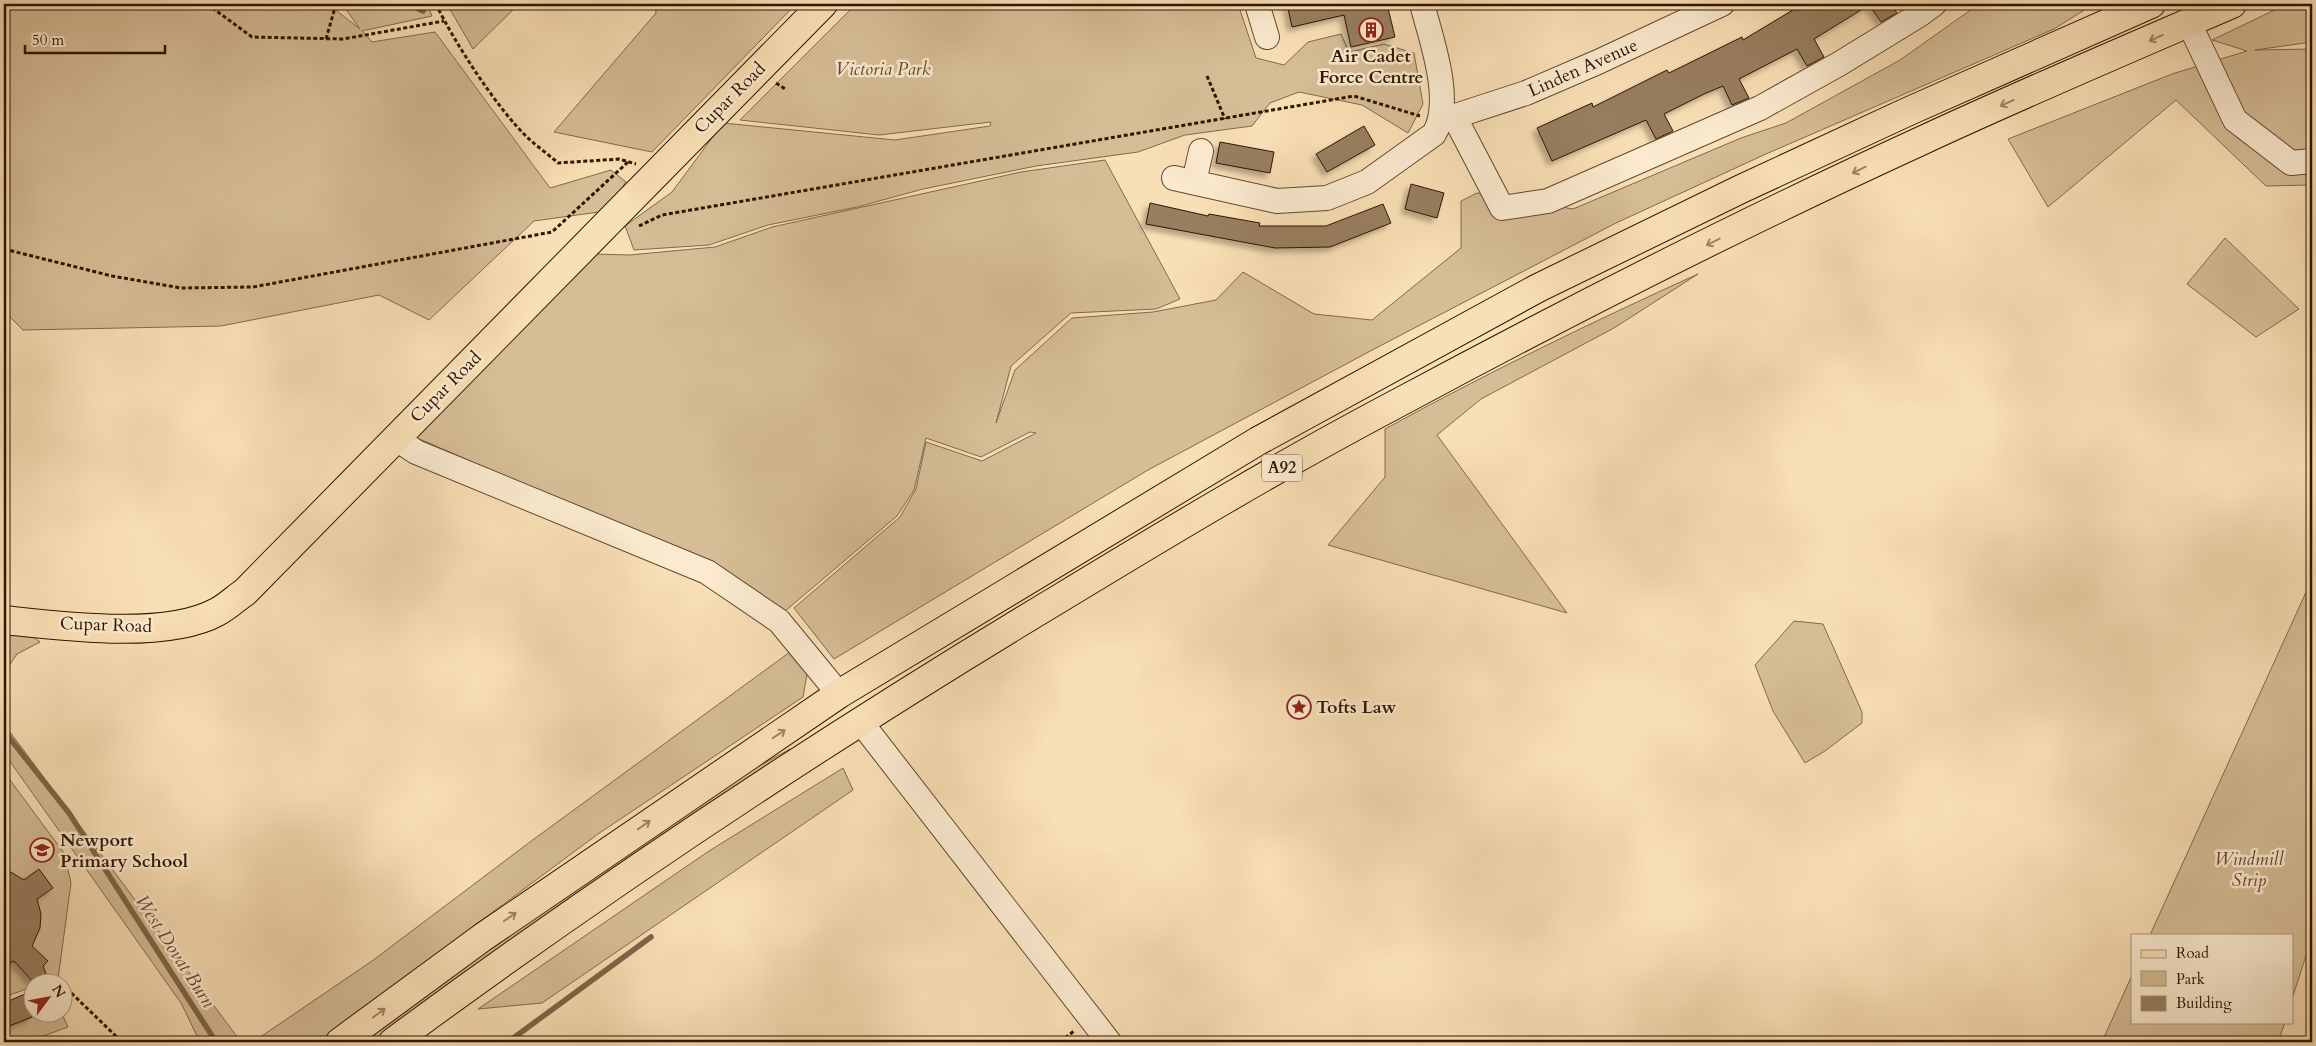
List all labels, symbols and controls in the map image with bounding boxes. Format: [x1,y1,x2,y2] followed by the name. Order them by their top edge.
[1358,17,1384,43] building icon: Air Cadet Force Centre
[25,22,165,54] scale bar
[32,30,64,50] text: 50 m
[1524,33,1642,103] street label: Linden Avenue
[2149,33,2164,43] one-way arrow
[1319,44,1423,90] place label: Air Cadet Force Centre
[689,56,772,139] street label: Cupar Road
[835,57,931,82] park label: Victoria Park
[2000,98,2015,108] one-way arrow
[1852,166,1867,176] one-way arrow
[1706,238,1721,247] one-way arrow
[405,345,488,428] street label: Cupar Road
[1262,454,1302,482] road number: A92
[60,611,153,639] street label: Cupar Road
[1286,694,1312,720] place icon: Tofts Law
[1316,695,1396,720] place label: Tofts Law
[772,729,786,739] one-way arrow
[637,820,651,830] one-way arrow
[60,828,188,874] place label: Newport Primary School
[29,837,55,863] school or university icon: Newport Primary School
[2215,847,2284,893] park label: Windmill Strip
[129,890,222,1013] water label: West Dovat Burn
[503,912,517,922] one-way arrow
[2131,934,2294,1024] legend
[2176,943,2209,963] text: Road
[2176,969,2205,989] text: Park
[22,974,72,1024] north arrow
[47,981,70,1002] text: N
[2176,993,2232,1013] text: Building
[372,1008,386,1018] one-way arrow

